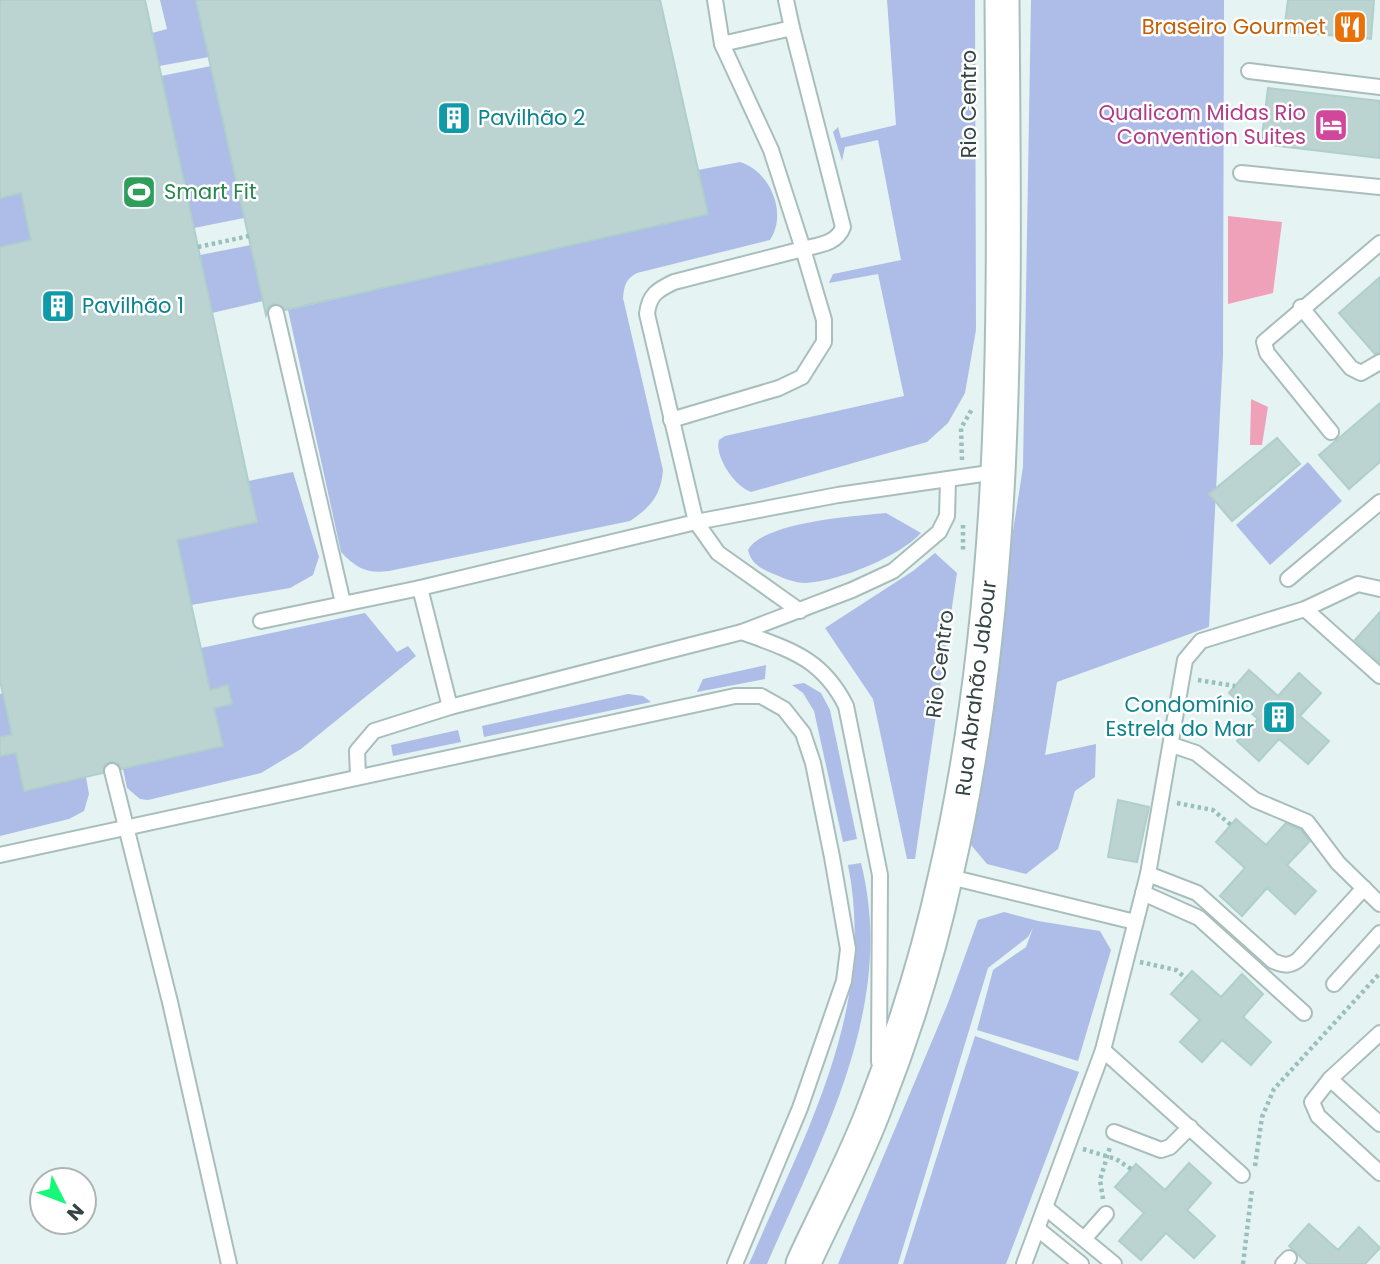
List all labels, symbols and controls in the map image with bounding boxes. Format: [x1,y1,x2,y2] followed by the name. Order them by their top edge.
[1331,8,1369,46] restaurant icon: Braseiro Gourmet
[1142,12,1326,41] place label: Braseiro Gourmet
[954,50,983,158] street label: Rio Centro
[1098,98,1306,151] place label: Qualicom Midas Rio Convention Suites
[435,99,473,137] building icon: Pavilhão 2
[478,103,585,132] place label: Pavilhão 2
[1312,106,1350,144] hotel icon: Qualicom Midas Rio Convention Suites
[120,173,158,211] sports icon: Smart Fit
[164,177,257,206] place label: Smart Fit
[39,287,77,325] building icon: Pavilhão 1
[82,291,184,320] place label: Pavilhão 1
[948,578,1003,798] street label: Rua Abrahão Jabour
[918,608,961,720] street label: Rio Centro
[1105,690,1254,743] place label: Condomínio Estrela do Mar
[1260,698,1298,736] building icon: Condomínio Estrela do Mar
[28,1166,98,1236] north arrow
[60,1198,90,1226] text: N

